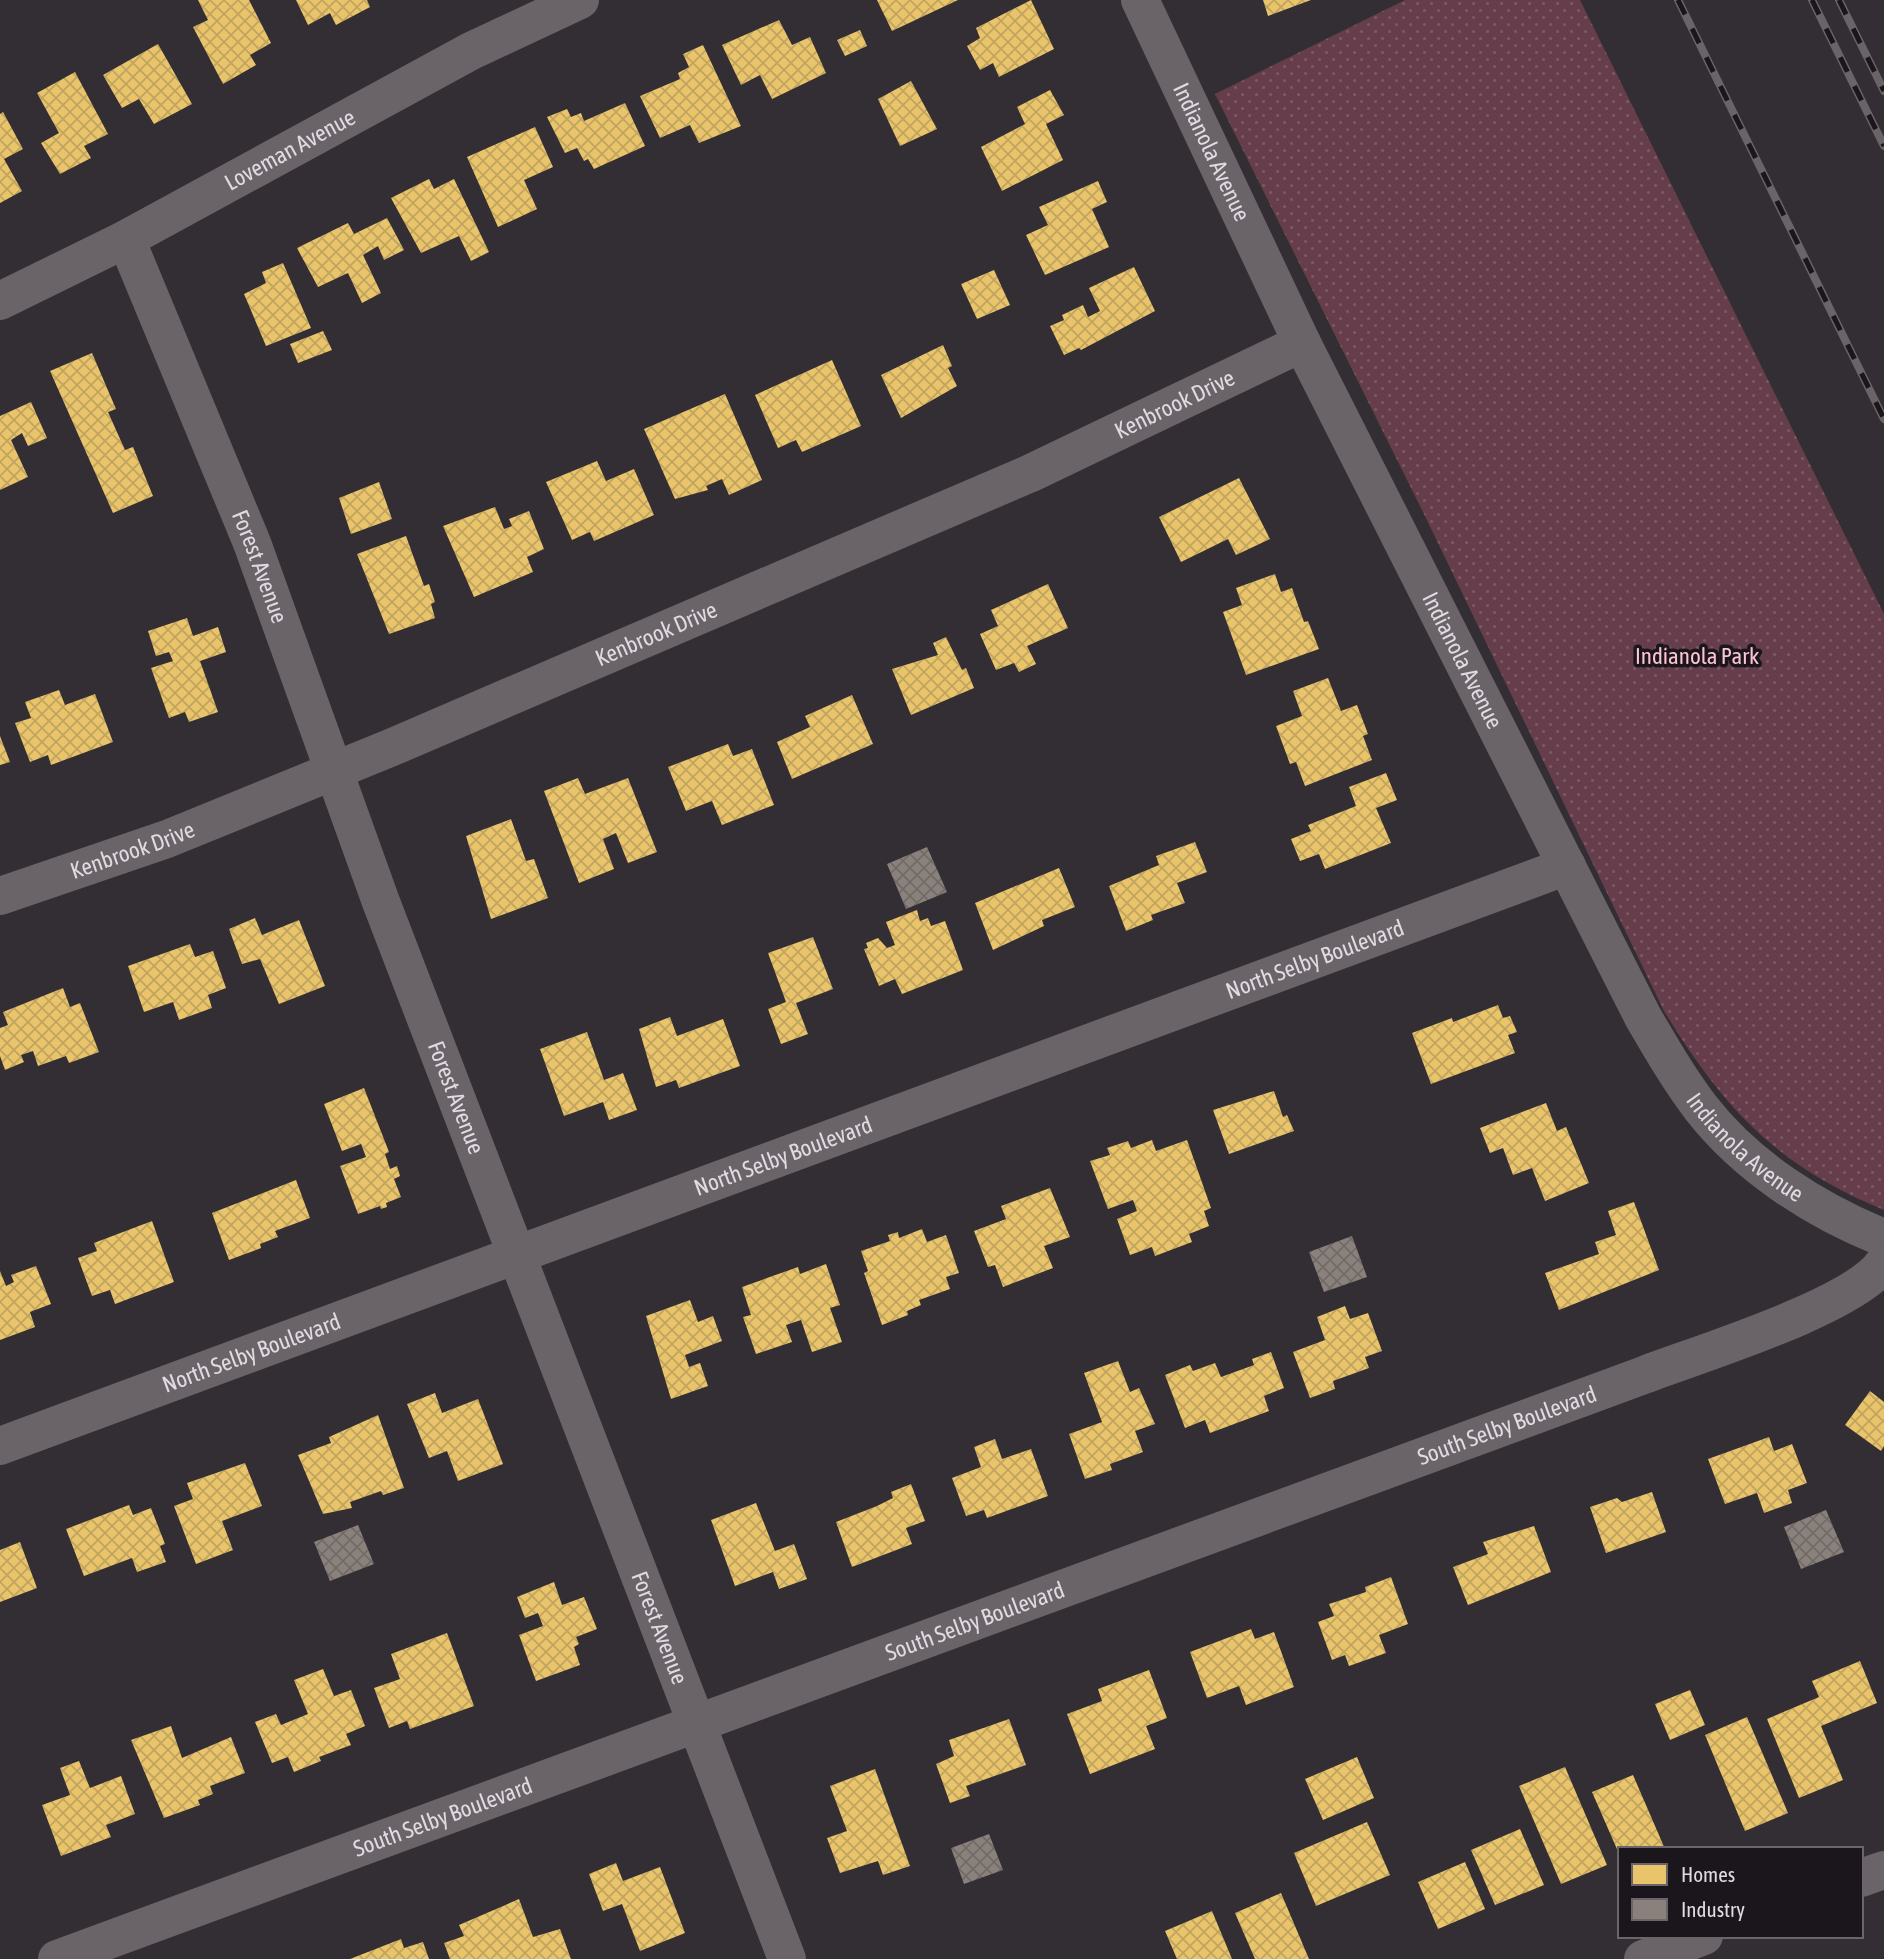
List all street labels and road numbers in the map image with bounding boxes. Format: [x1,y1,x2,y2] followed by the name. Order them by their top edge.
[1168,79,1255,225] street label: Indianola Avenue
[220,104,359,196] street label: Loveman Avenue
[1110,364,1239,444] street label: Kenbrook Drive
[227,506,293,627] street label: Forest Avenue
[1417,588,1508,733] street label: Indianola Avenue
[591,596,721,671] street label: Kenbrook Drive
[67,816,198,884] street label: Kenbrook Drive
[1222,915,1408,1004] street label: North Selby Boulevard
[423,1038,489,1157] street label: Forest Avenue
[1681,1088,1808,1207] street label: Indianola Avenue
[690,1111,876,1201] street label: North Selby Boulevard
[159,1308,344,1398] street label: North Selby Boulevard
[1414,1381,1600,1470] street label: South Selby Boulevard
[626,1568,693,1688] street label: Forest Avenue
[882,1576,1068,1666] street label: South Selby Boulevard
[350,1772,536,1862] street label: South Selby Boulevard

